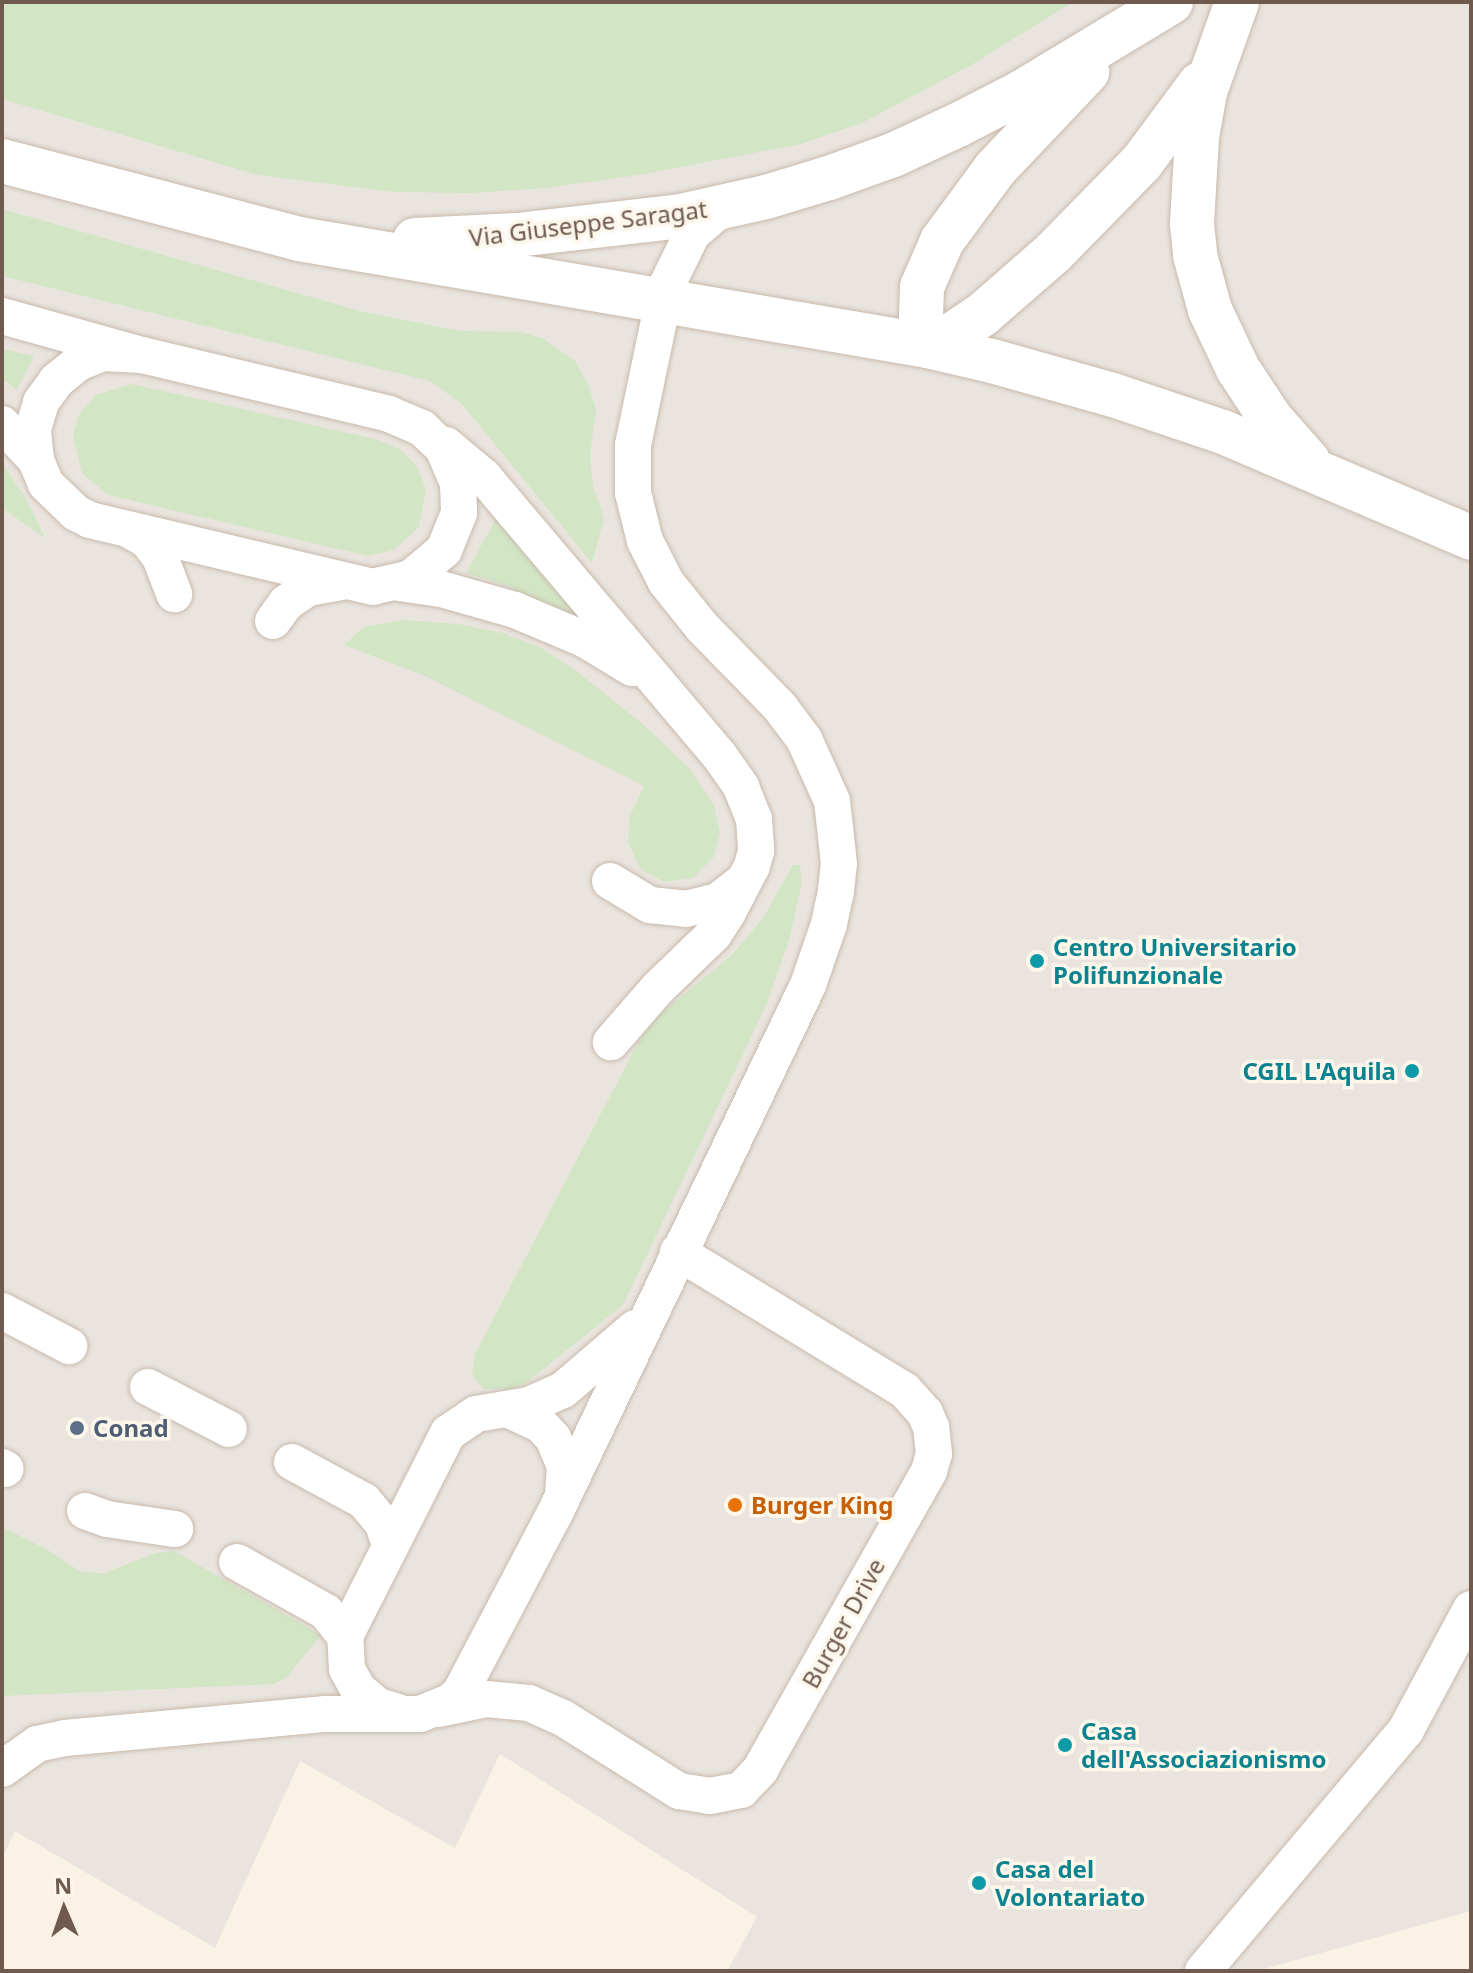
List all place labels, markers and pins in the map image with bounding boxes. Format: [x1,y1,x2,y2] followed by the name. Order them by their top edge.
[1053,933,1297,989] place label: Centro Universitario Polifunzionale
[1028,952,1046,970] marker: Centro Universitario Polifunzionale
[1242,1057,1396,1085] place label: CGIL L'Aquila
[1403,1062,1421,1080] marker: CGIL L'Aquila
[93,1414,169,1442] place label: Conad
[68,1419,86,1437] marker: Conad
[751,1491,893,1519] place label: Burger King
[726,1496,744,1514] marker: Burger King
[1081,1717,1326,1773] place label: Casa dell'Associazionismo
[1056,1736,1074,1754] marker: Casa dell'Associazionismo
[995,1855,1145,1911] place label: Casa del Volontariato
[970,1874,988,1892] marker: Casa del Volontariato

